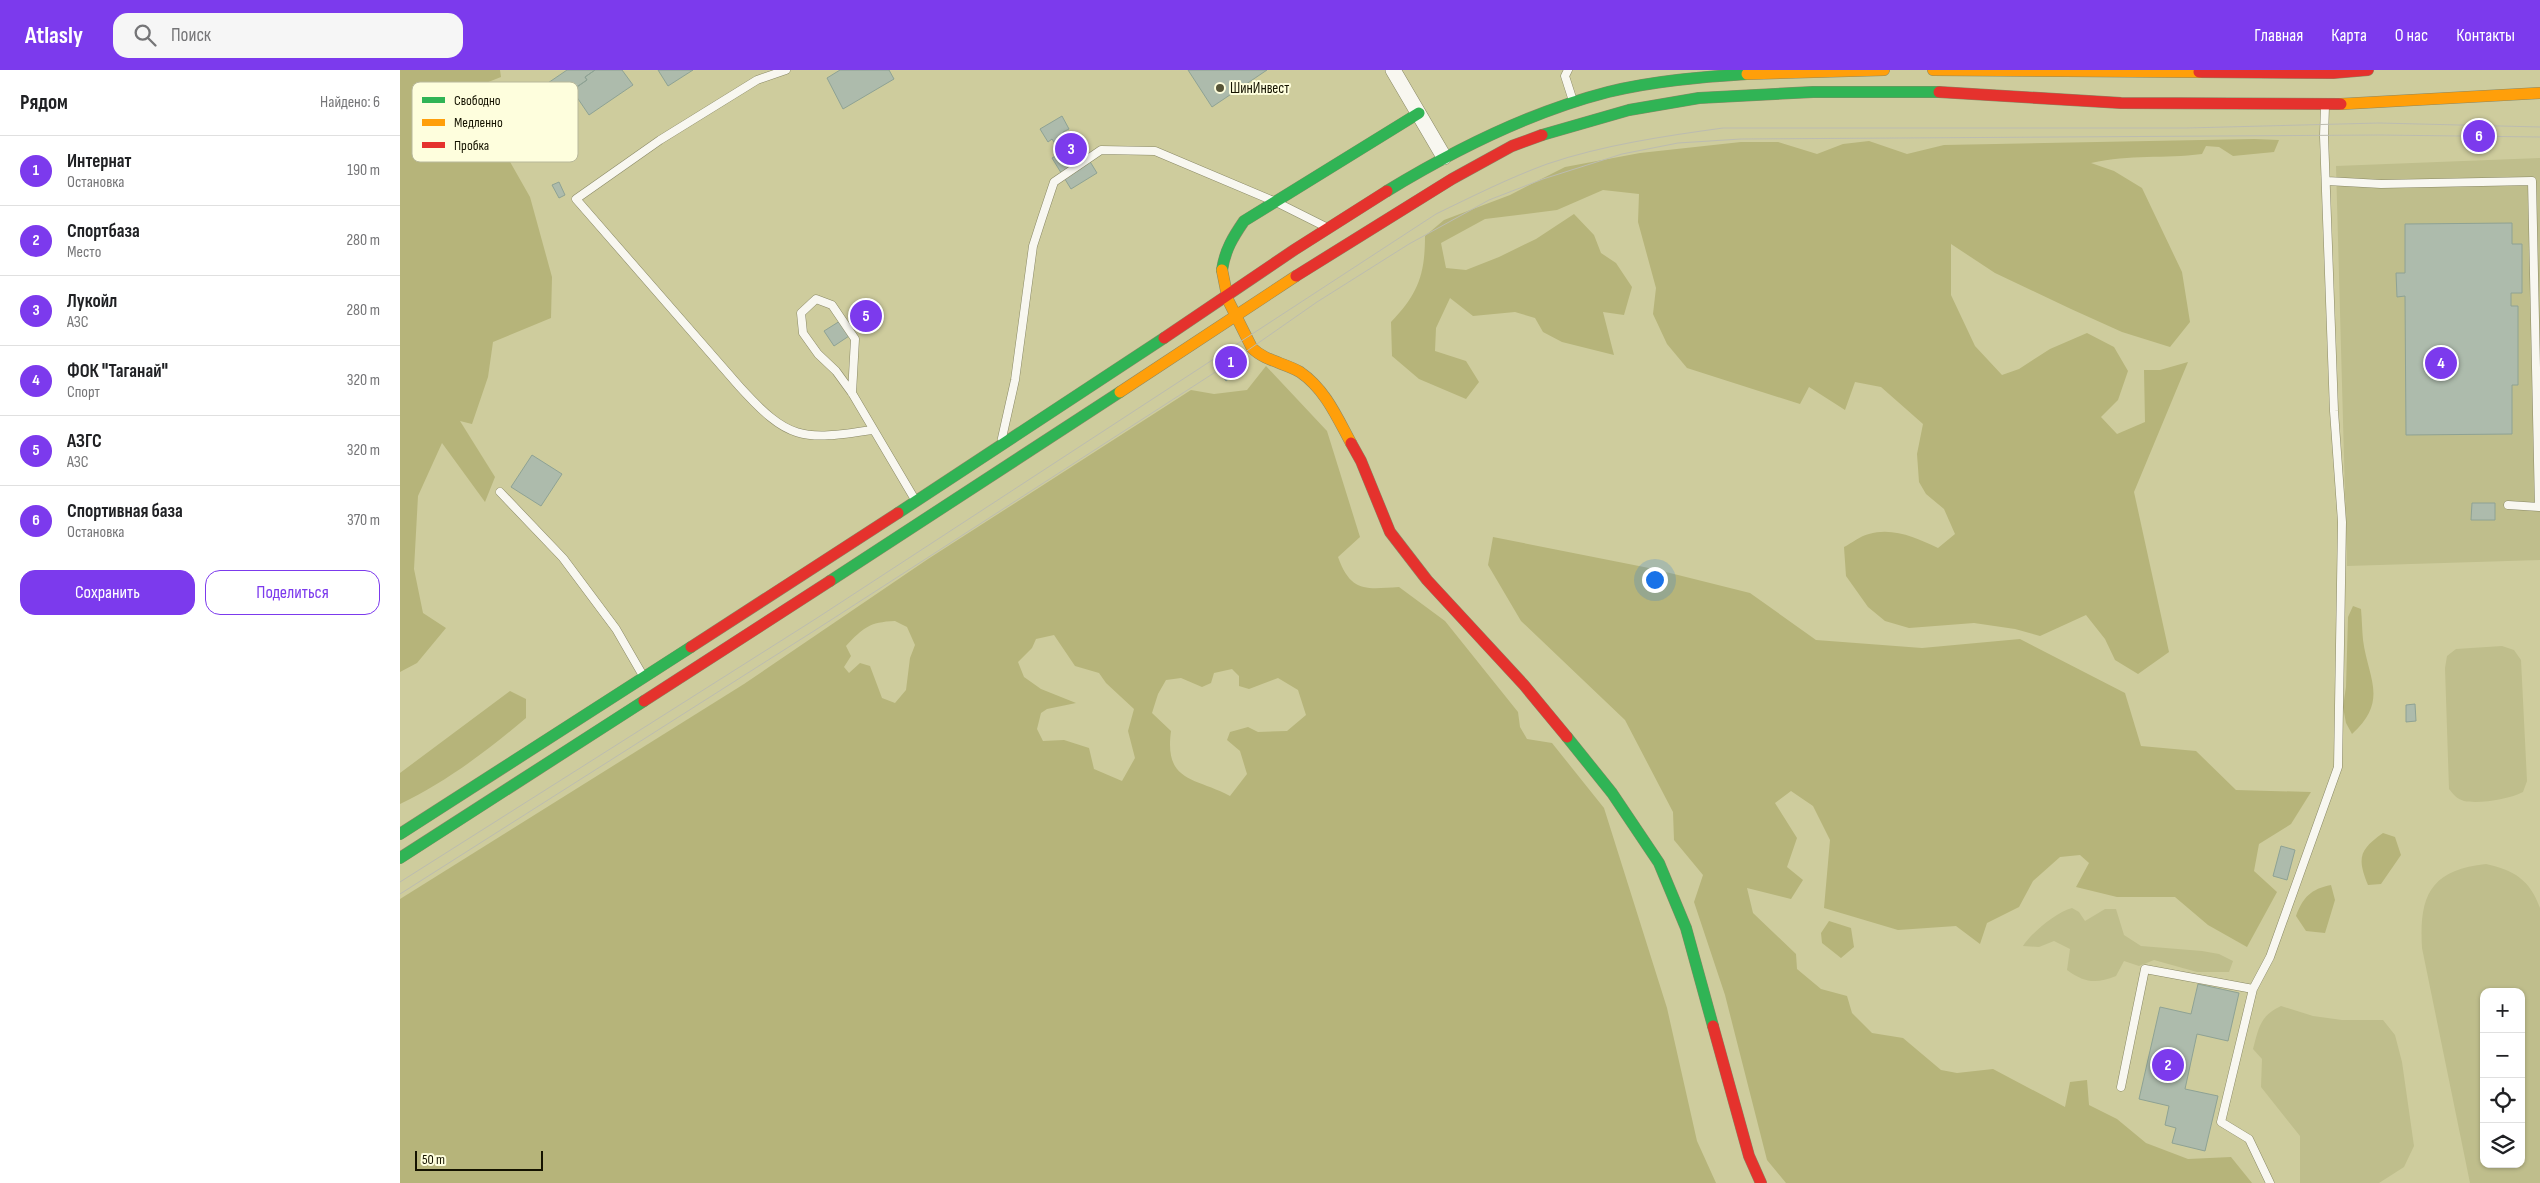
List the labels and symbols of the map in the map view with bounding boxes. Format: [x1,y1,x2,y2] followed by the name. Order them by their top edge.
[1230,79,1289,98] place label: ШинИнвест
[412,82,578,162] legend
[1214,82,1226,94] marker: ШинИнвест
[454,92,501,109] text: Свободно
[454,114,503,131] text: Медленно
[2463,117,2495,155] pin: 6
[1055,130,1087,168] pin: 3
[454,137,489,154] text: Пробка
[850,297,882,335] pin: 5
[1215,343,1247,381] pin: 1
[2425,344,2457,382] pin: 4
[1642,567,1668,593] your location
[2152,1046,2184,1084] pin: 2
[415,1148,542,1171] scale bar

